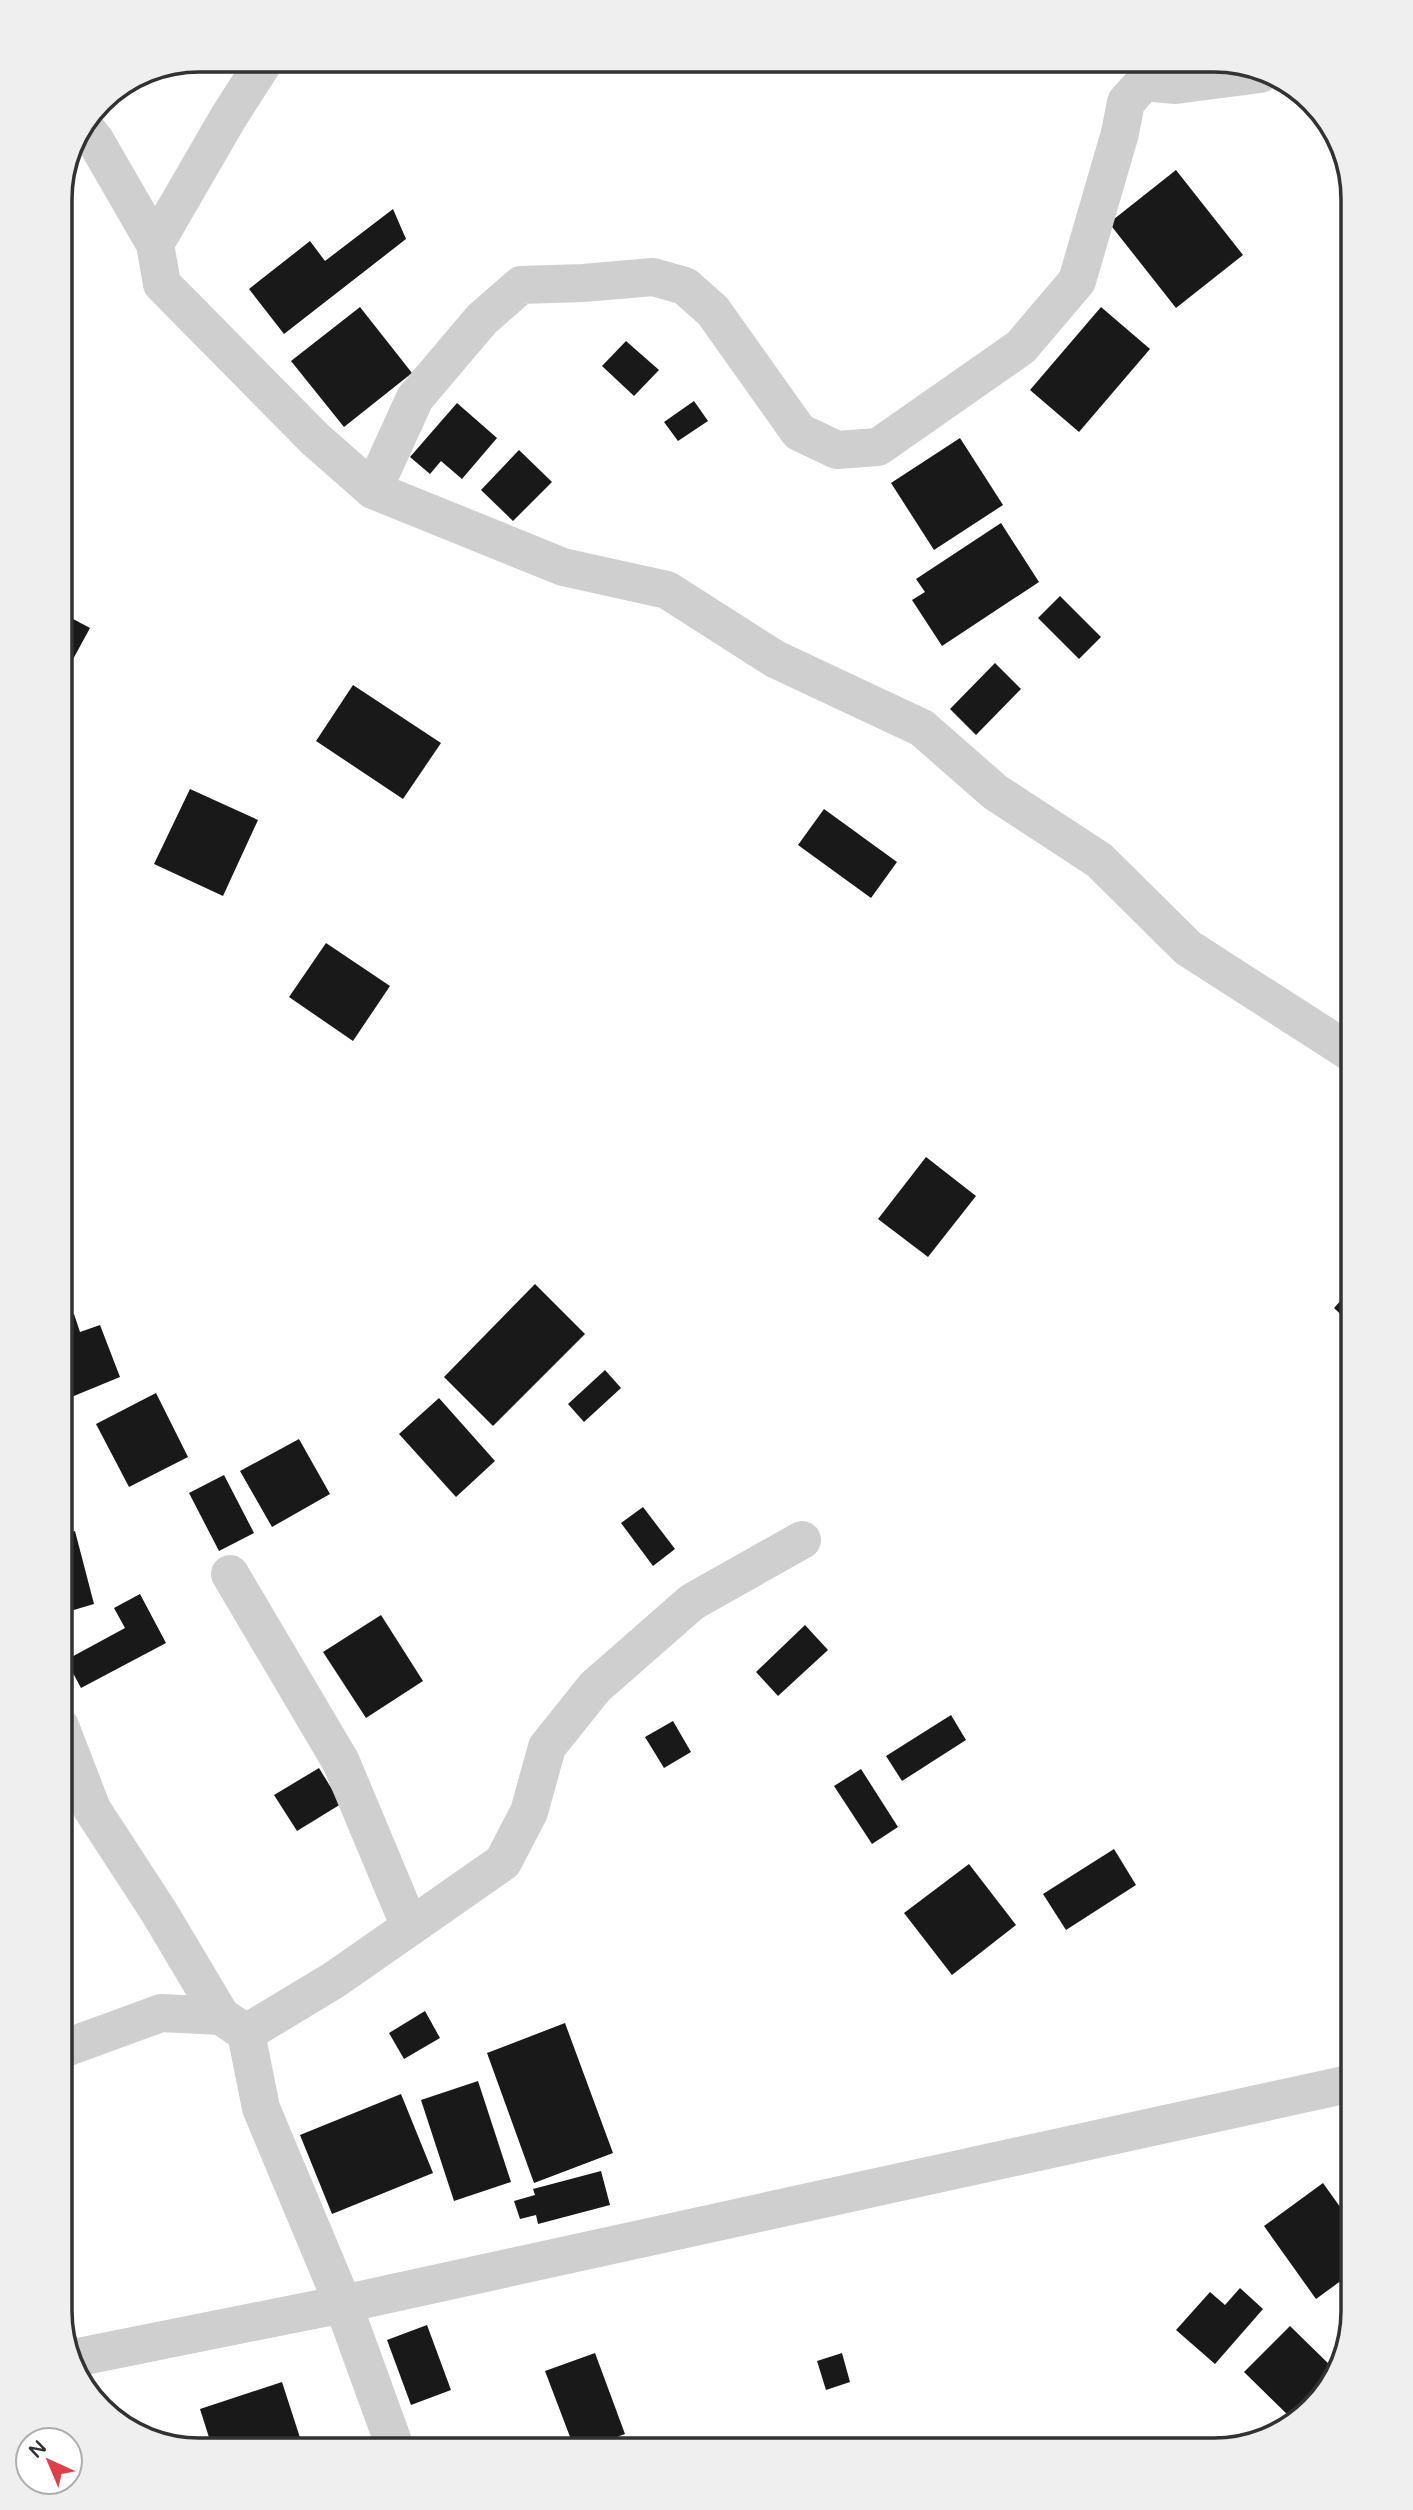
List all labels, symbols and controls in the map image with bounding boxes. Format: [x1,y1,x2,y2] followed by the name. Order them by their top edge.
[14,2426,84,2496] north arrow
[25,2436,51,2463] text: N

